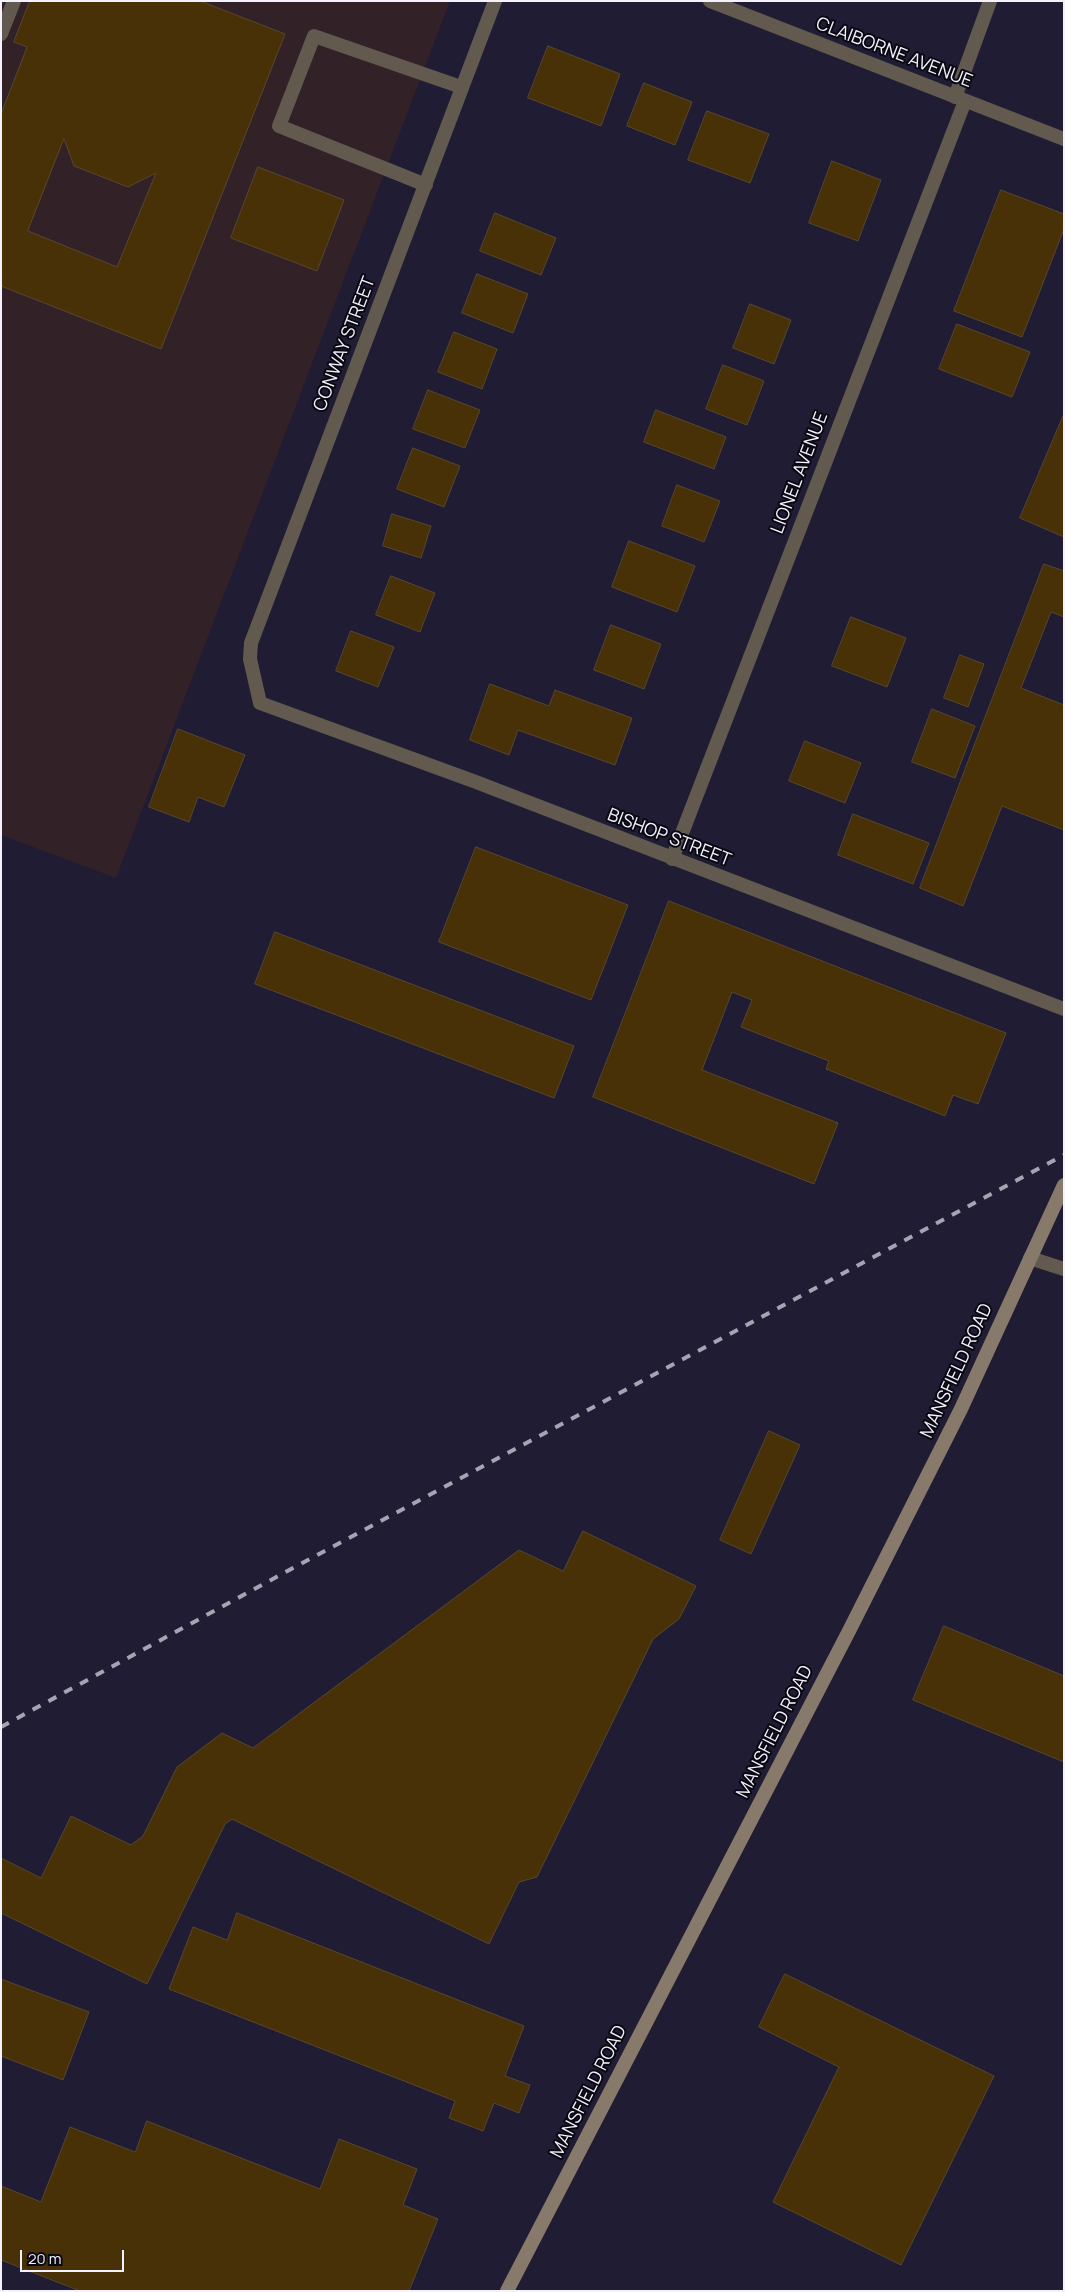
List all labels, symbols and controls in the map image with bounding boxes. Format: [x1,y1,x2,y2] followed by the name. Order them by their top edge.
[813,13,975,93] street label: CLAIBORNE AVENUE
[309,274,381,414] street label: CONWAY STREET
[767,409,833,537] street label: LIONEL AVENUE
[604,805,734,871] street label: BISHOP STREET
[916,1300,998,1442] street label: MANSFIELD ROAD
[732,1662,818,1802] street label: MANSFIELD ROAD
[546,2022,632,2162] street label: MANSFIELD ROAD
[22,2240,126,2272] scale bar
[28,2248,61,2269] text: 20 m

